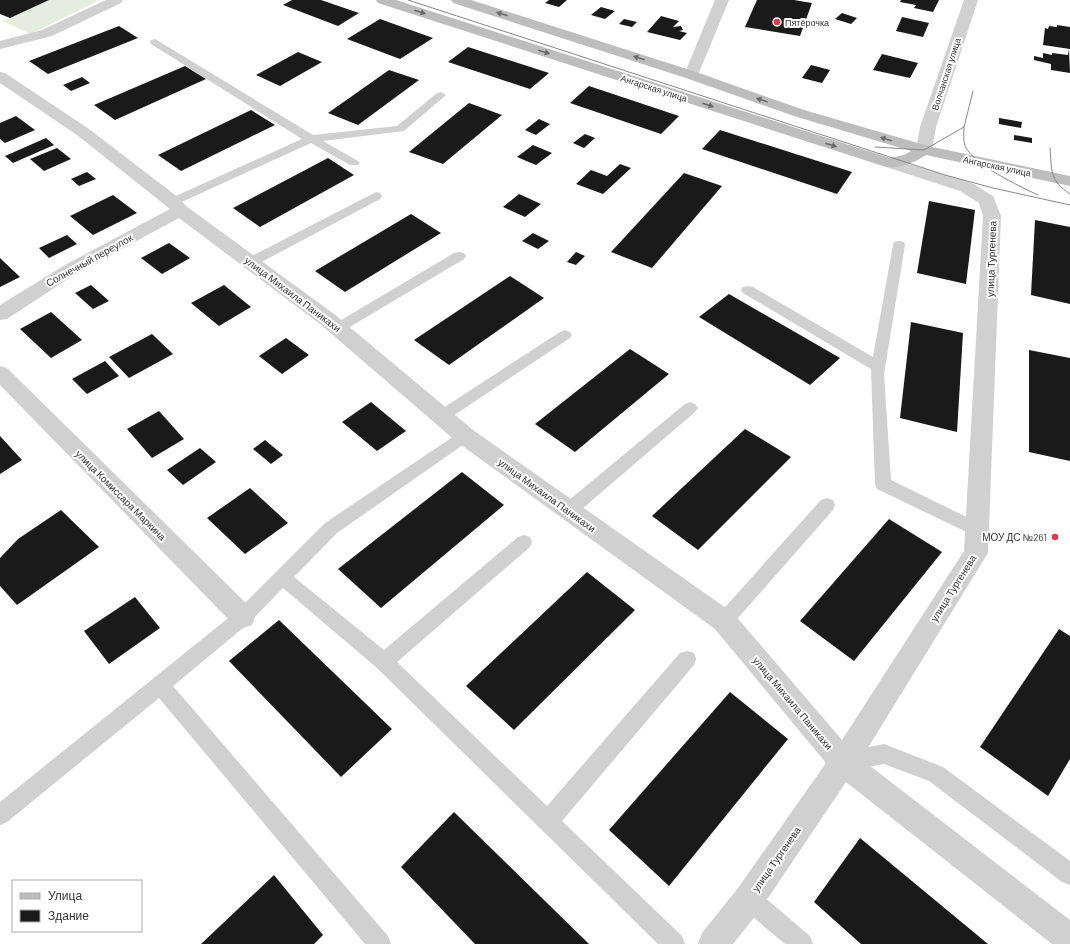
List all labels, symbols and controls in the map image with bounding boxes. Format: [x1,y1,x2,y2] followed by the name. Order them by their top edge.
[415,9,427,15] one-way arrow
[496,11,508,17] one-way arrow
[772,17,782,27] marker: Пятёрочка
[785,17,829,28] place label: Пятёрочка
[929,36,963,112] street label: Волчанская улица
[538,49,550,55] one-way arrow
[633,55,645,61] one-way arrow
[619,72,689,104] street label: Ангарская улица
[756,97,768,103] one-way arrow
[702,102,714,108] one-way arrow
[880,136,892,142] one-way arrow
[826,142,838,148] one-way arrow
[962,153,1032,179] street label: Ангарская улица
[984,220,998,297] street label: улица Тургенева
[44,231,135,289] street label: Солнечный переулок
[242,254,344,334] street label: улица Михаила Паникахи
[73,447,169,543] street label: улица Комиссара Маркина
[496,456,598,534] street label: улица Михаила Паникахи
[982,531,1047,543] place label: МОУ ДС №261
[1050,532,1060,542] marker: МОУ ДС №261
[928,552,979,624] street label: улица Тургенева
[751,654,835,752] street label: улица Михаила Паникахи
[749,824,803,894] street label: улица Тургенева
[12,880,142,932] legend
[48,888,82,903] text: Улица
[48,908,89,923] text: Здание

